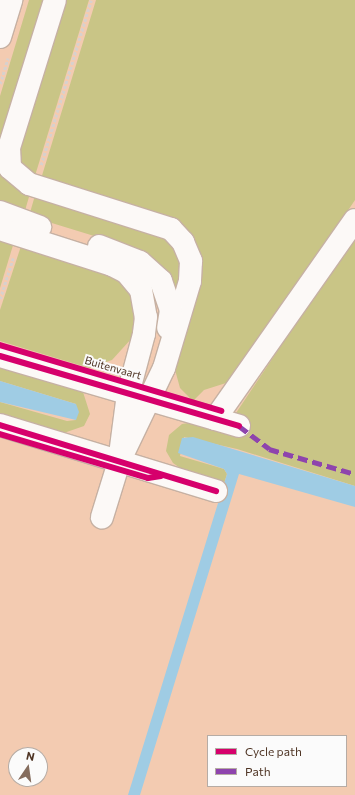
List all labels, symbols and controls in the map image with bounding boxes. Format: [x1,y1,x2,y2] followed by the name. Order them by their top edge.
[83,354,143,382] street label: Buitenvaart
[207,735,347,787] legend
[245,744,302,758] text: Cycle path
[8,747,48,787] north arrow
[25,749,36,763] text: N
[245,764,271,778] text: Path

